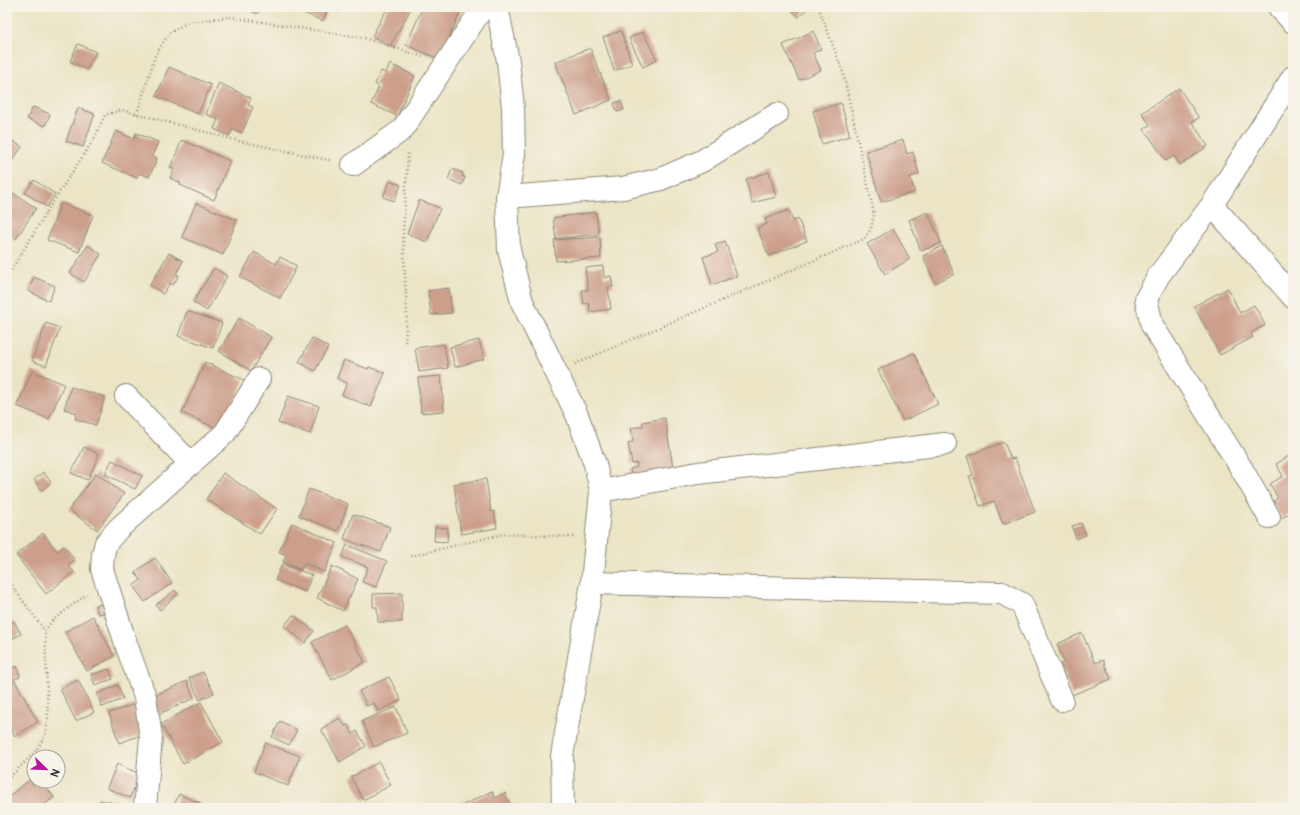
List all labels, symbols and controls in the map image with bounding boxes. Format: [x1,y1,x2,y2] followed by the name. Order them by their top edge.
[26,749,66,789] north arrow
[47,767,62,779] text: N

